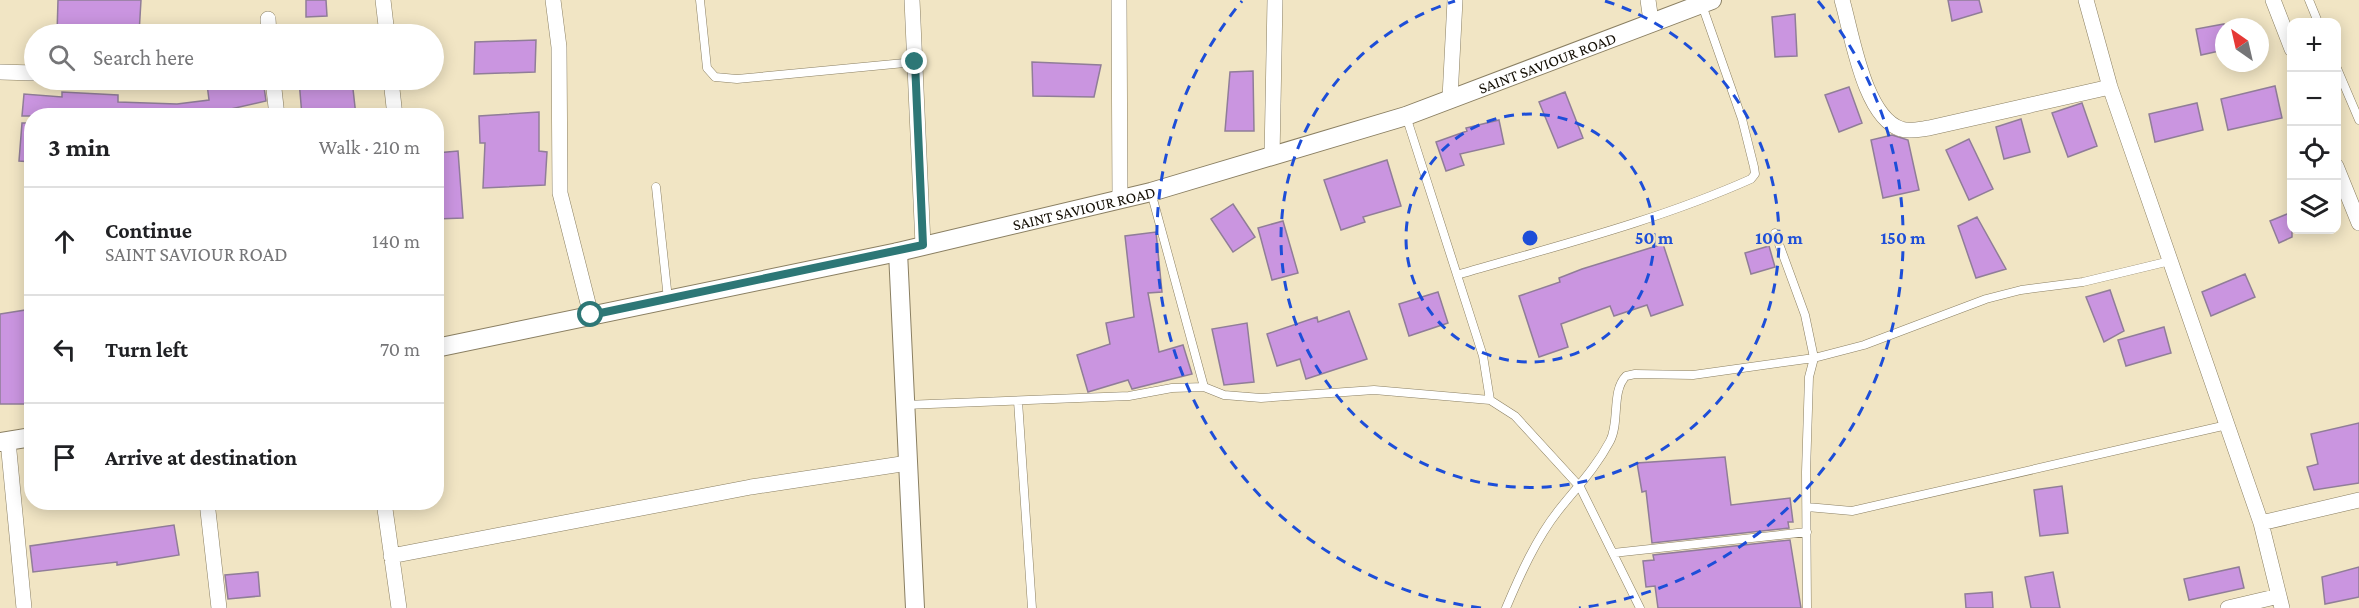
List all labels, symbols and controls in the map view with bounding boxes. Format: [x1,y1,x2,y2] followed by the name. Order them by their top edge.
[2215,18,2269,72] north arrow
[2287,18,2341,234] map controls
[2287,18,2341,72] button: +
[24,24,444,90] search box
[1476,29,1618,96] street label: SAINT SAVIOUR ROAD
[45,41,78,74] icon: search
[93,45,194,70] text: Search here
[901,48,927,74] route end
[2287,72,2341,126] button: −
[2287,126,2341,180] button: locate
[48,133,110,162] text: 3 min
[319,136,420,158] text: Walk · 210 m
[2287,180,2341,234] button: layers
[1011,183,1157,233] street label: SAINT SAVIOUR ROAD
[105,218,192,243] text: Continue
[48,225,81,258] icon: ahead
[1520,228,1540,248] centre of rings
[1635,228,1674,248] text: 50 m
[1755,228,1803,248] text: 100 m
[1880,228,1926,248] text: 150 m
[372,230,420,252] text: 140 m
[105,243,287,265] text: SAINT SAVIOUR ROAD
[577,301,603,327] route start
[48,333,81,366] icon: left
[105,337,188,362] text: Turn left
[380,338,420,360] text: 70 m
[48,441,81,474] icon: arrive
[105,445,297,470] text: Arrive at destination

